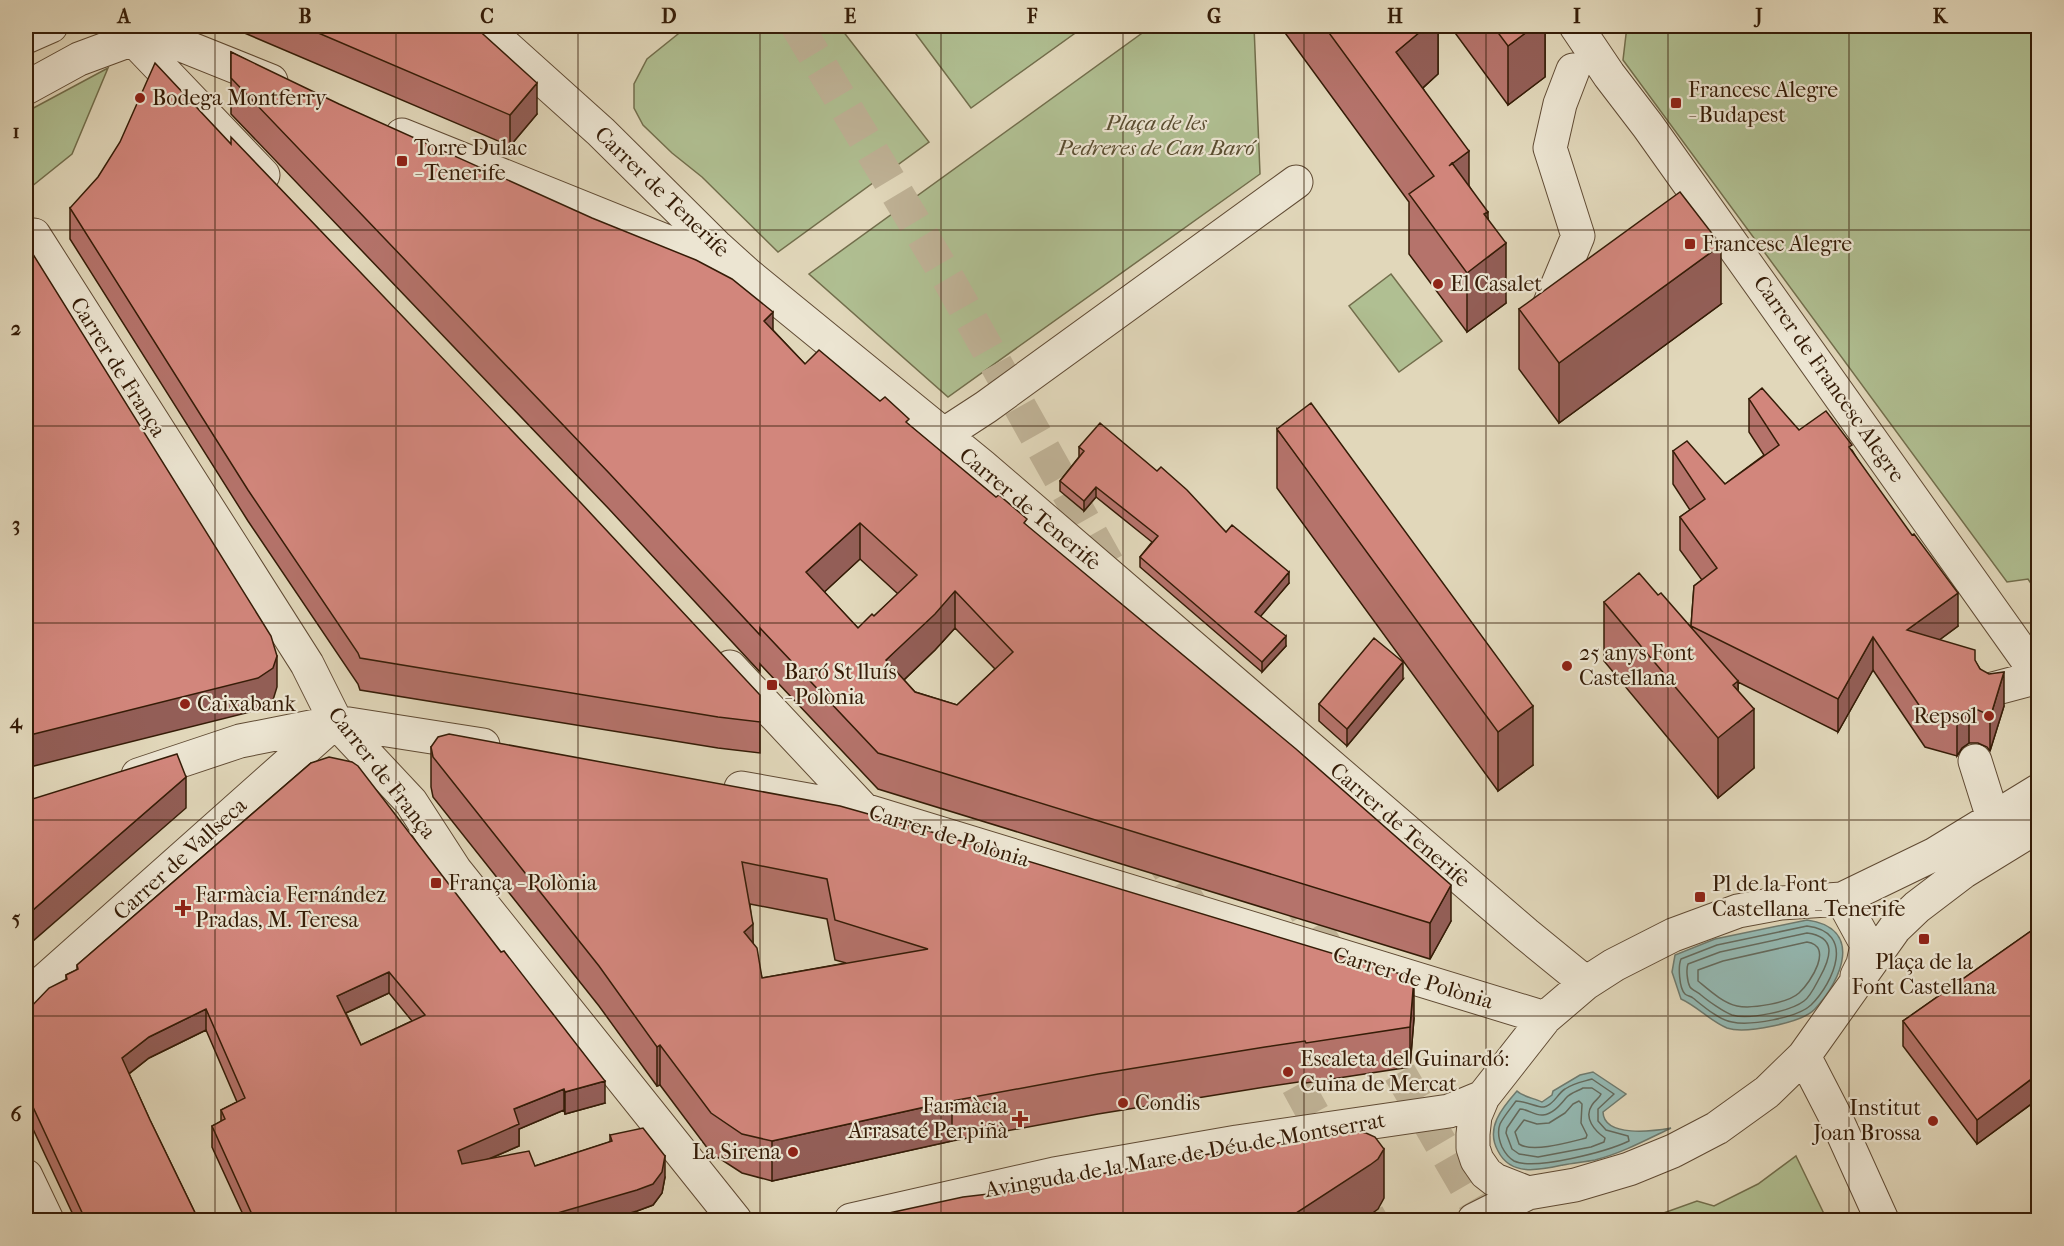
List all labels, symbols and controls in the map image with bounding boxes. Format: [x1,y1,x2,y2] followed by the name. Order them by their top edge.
[116,5,132,28] text: A
[298,5,312,28] text: B
[480,5,494,28] text: C
[661,5,677,28] text: D
[844,5,856,28] text: E
[1026,5,1038,28] text: F
[1207,5,1221,28] text: G
[1387,5,1403,28] text: H
[1573,5,1581,28] text: I
[1753,5,1763,28] text: J
[1933,5,1949,28] text: K
[1688,77,1838,128] place label: Francesc Alegre - Budapest
[152,85,328,111] place label: Bodega Montferry
[133,91,147,105] marker: Bodega Montferry
[1669,96,1683,110] marker: Francesc Alegre - Budapest
[1057,110,1257,161] park label: Plaça de les Pedreres de Can Baró
[12,120,20,143] text: 1
[589,121,735,263] street label: Carrer de Tenerife
[414,135,527,186] place label: Torre Dulac - Tenerife
[395,154,409,168] marker: Torre Dulac - Tenerife
[1702,231,1852,257] place label: Francesc Alegre
[1683,237,1697,251] marker: Francesc Alegre
[1450,271,1542,297] place label: El Casalet
[1748,271,1910,487] street label: Carrer de Francesc Alegre
[1431,277,1445,291] marker: El Casalet
[65,292,172,442] street label: Carrer de França
[11,317,21,340] text: 2
[954,442,1106,576] street label: Carrer de Tenerife
[12,513,20,536] text: 3
[1579,640,1695,691] place label: 25 anys Font Castellana
[784,659,897,710] place label: Baró St lluís - Polònia
[1560,659,1574,673] marker: 25 anys Font Castellana
[765,678,779,692] marker: Baró St lluís - Polònia
[197,691,297,717] place label: Caixabank
[178,697,192,711] marker: Caixabank
[323,702,442,845] street label: Carrer de França
[1913,703,1977,729] place label: Repsol
[1982,709,1996,723] marker: Repsol
[9,710,23,734] text: 4
[1325,757,1475,893] street label: Carrer de Tenerife
[108,792,253,926] street label: Carrer de Vallseca
[866,799,1033,873] street label: Carrer de Polònia
[448,870,598,896] place label: França - Polònia
[1712,871,1905,922] place label: Pl de la Font Castellana - Tenerife
[429,876,443,890] marker: França - Polònia
[195,882,386,933] place label: Farmàcia Fernández Pradas, M. Teresa
[1693,890,1707,904] marker: Pl de la Font Castellana - Tenerife
[176,901,190,915] marker: Farmàcia Fernández Pradas, M. Teresa
[12,907,21,930] text: 5
[1917,932,1931,946] marker: Plaça de la Font Castellana
[1330,941,1497,1015] street label: Carrer de Polònia
[1852,949,1997,1000] place label: Plaça de la Font Castellana
[1300,1046,1510,1097] place label: Escaleta del Guinardó: Cuina de Mercat
[1281,1065,1295,1079] marker: Escaleta del Guinardó: Cuina de Mercat
[1135,1090,1200,1116] place label: Condis
[847,1093,1009,1144] place label: Farmàcia Arrasaté Perpiñà
[1811,1095,1922,1146] place label: Institut Joan Brossa
[1116,1096,1130,1110] marker: Condis
[11,1103,23,1126] text: 6
[982,1107,1387,1203] street label: Avinguda de la Mare de Déu de Montserrat
[1013,1112,1027,1126] marker: Farmàcia Arrasaté Perpiñà
[1926,1114,1940,1128] marker: Institut Joan Brossa
[692,1139,782,1165] place label: La Sirena
[786,1145,800,1159] marker: La Sirena

